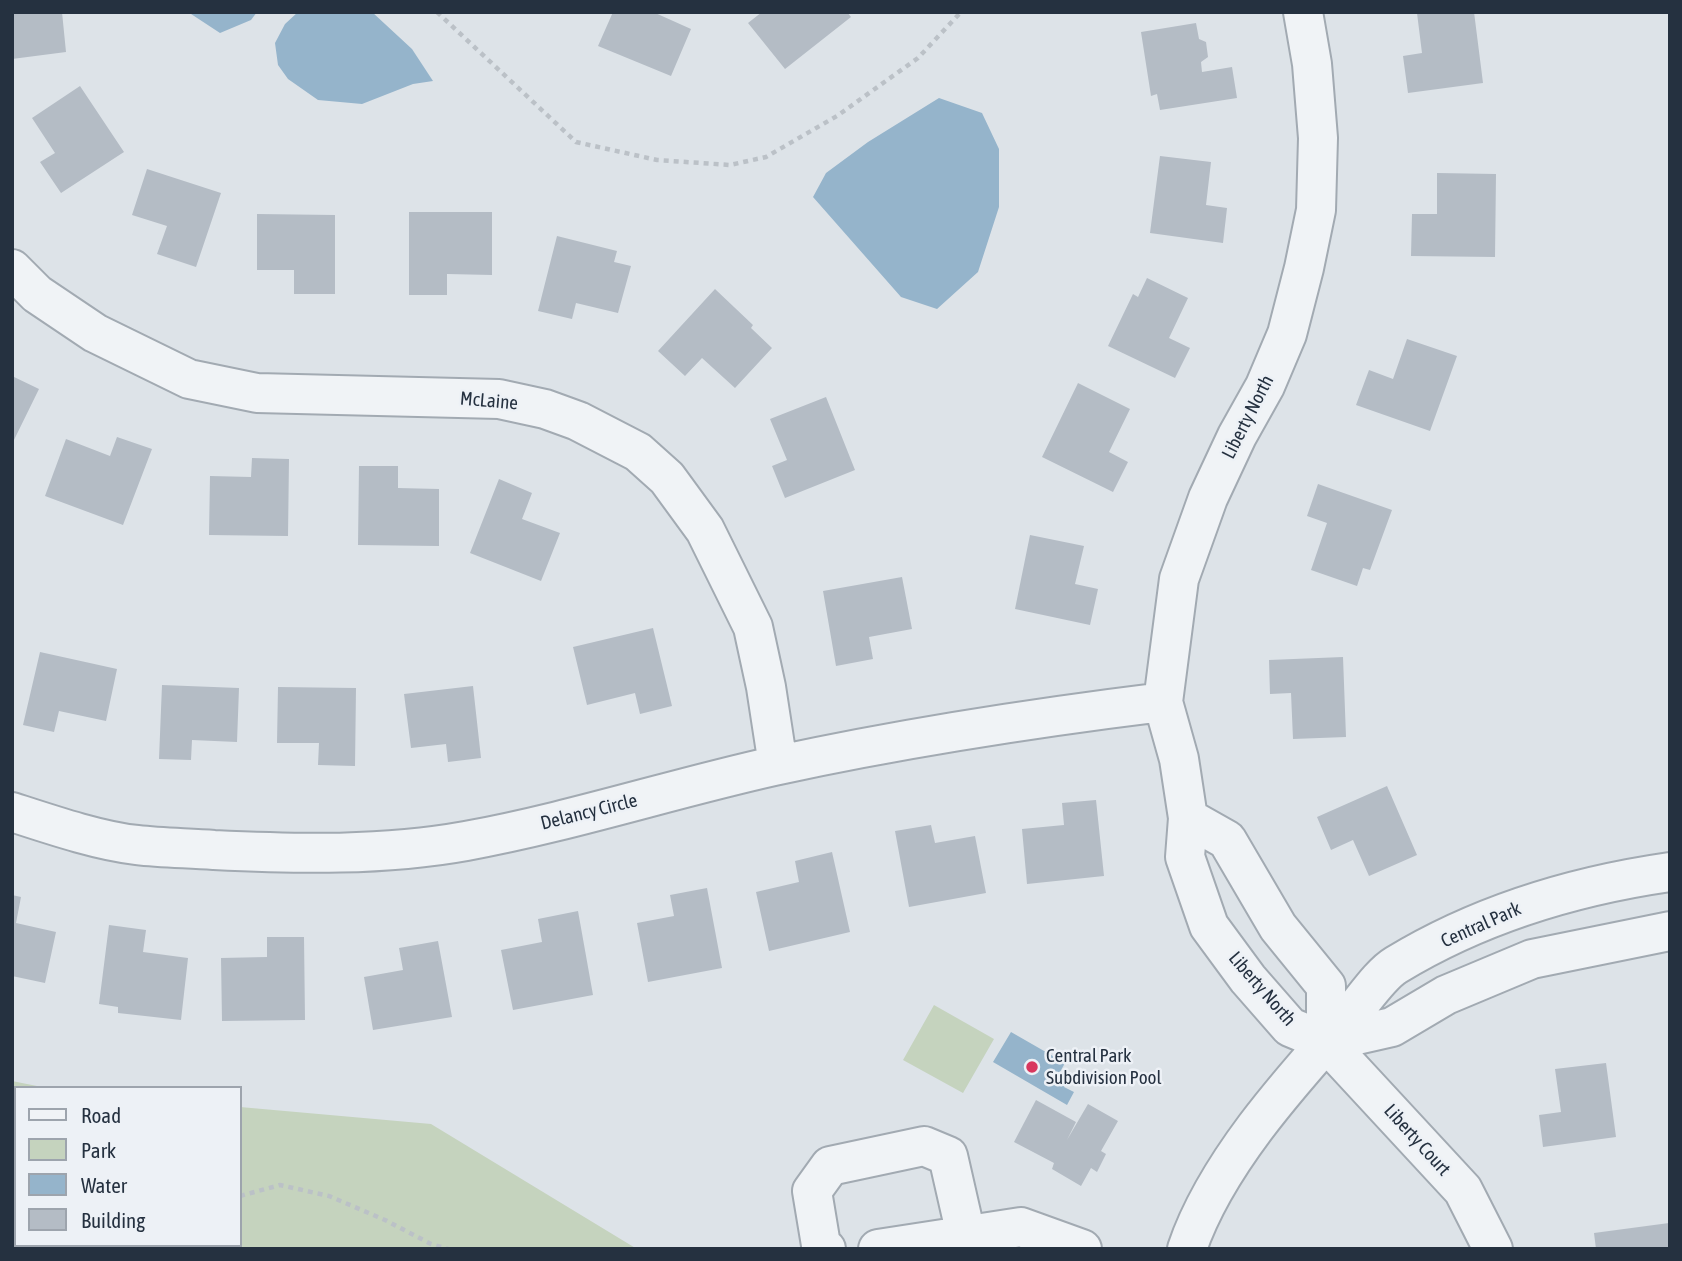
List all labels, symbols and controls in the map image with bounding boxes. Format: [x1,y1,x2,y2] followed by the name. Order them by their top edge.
[1217,371,1279,463] street label: Liberty North
[459,387,519,415] street label: McLaine
[538,789,640,835] street label: Delancy Circle
[1437,897,1525,953] street label: Central Park
[1224,947,1300,1031] street label: Liberty North
[1046,1045,1162,1089] place label: Central Park Subdivision Pool
[1024,1059,1040,1075] marker: Central Park Subdivision Pool
[14,1086,242,1247] legend
[1379,1100,1455,1180] street label: Liberty Court
[81,1103,121,1127] text: Road
[81,1138,116,1162] text: Park
[81,1173,127,1197] text: Water
[81,1208,145,1232] text: Building

